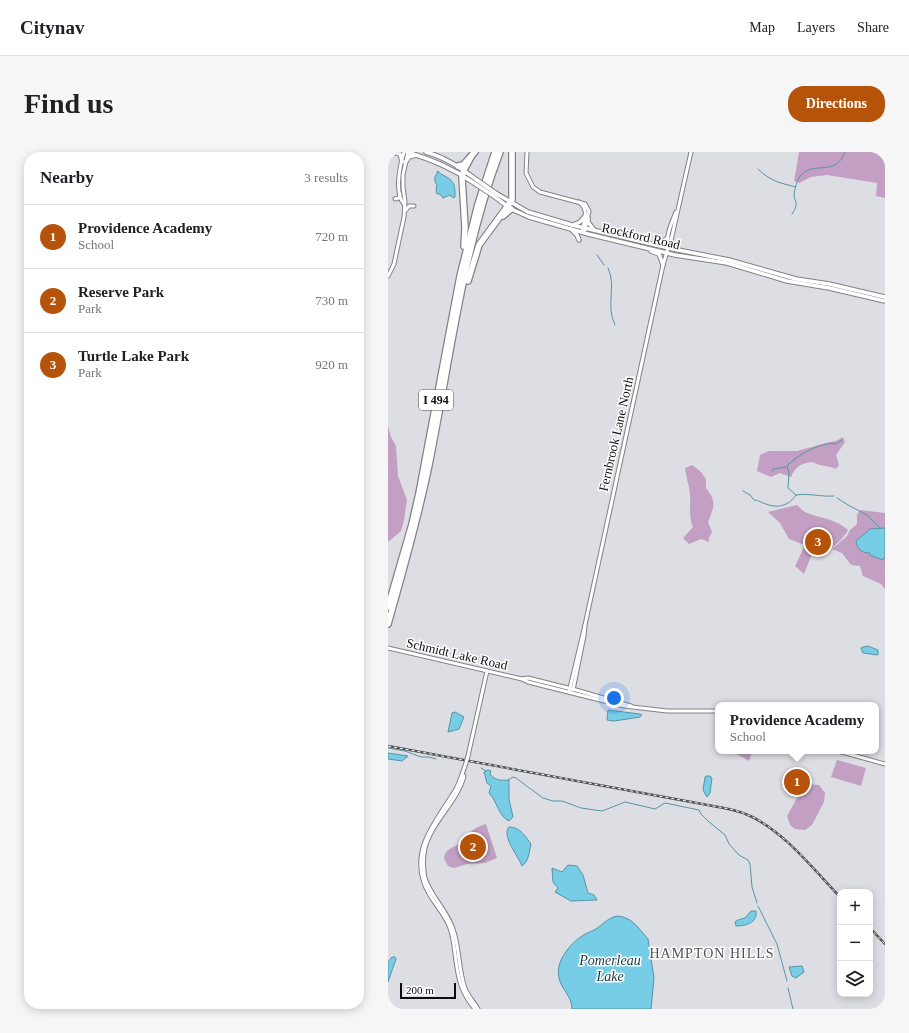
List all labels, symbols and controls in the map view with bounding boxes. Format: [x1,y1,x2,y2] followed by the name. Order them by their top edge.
[20,17,84,38] text: Citynav
[749,20,775,35] text: Map
[797,20,835,35] text: Layers
[857,20,889,35] text: Share
[788,86,885,122] button: Directions
[24,88,114,119] text: Find us
[40,168,94,187] text: Nearby
[304,170,348,185] text: 3 results
[78,220,212,236] text: Providence Academy
[600,220,682,252] street label: Rockford Road
[50,229,56,244] text: 1
[315,229,348,244] text: 720 m
[78,237,114,252] text: School
[78,284,164,300] text: Reserve Park
[50,293,56,308] text: 2
[315,293,348,308] text: 730 m
[78,301,102,316] text: Park
[78,348,189,364] text: Turtle Lake Park
[50,357,56,372] text: 3
[315,357,348,372] text: 920 m
[78,365,102,380] text: Park
[596,375,637,493] street label: Fernbrook Lane North
[419,390,453,410] road number: I 494
[805,527,831,557] pin: 3
[405,635,509,673] street label: Schmidt Lake Road
[604,688,624,708] your location
[715,702,879,754] popup
[730,712,864,728] text: Providence Academy
[730,729,766,744] text: School
[784,767,810,797] pin: 1
[460,832,486,862] pin: 2
[837,889,873,997] map controls
[837,889,873,925] button: +
[837,925,873,961] button: −
[649,946,775,961] district label: HAMPTON HILLS
[578,953,641,984] water label: Pomerleau Lake
[837,961,873,997] button: layers
[400,981,456,1000] scale bar
[406,984,434,996] text: 200 m

